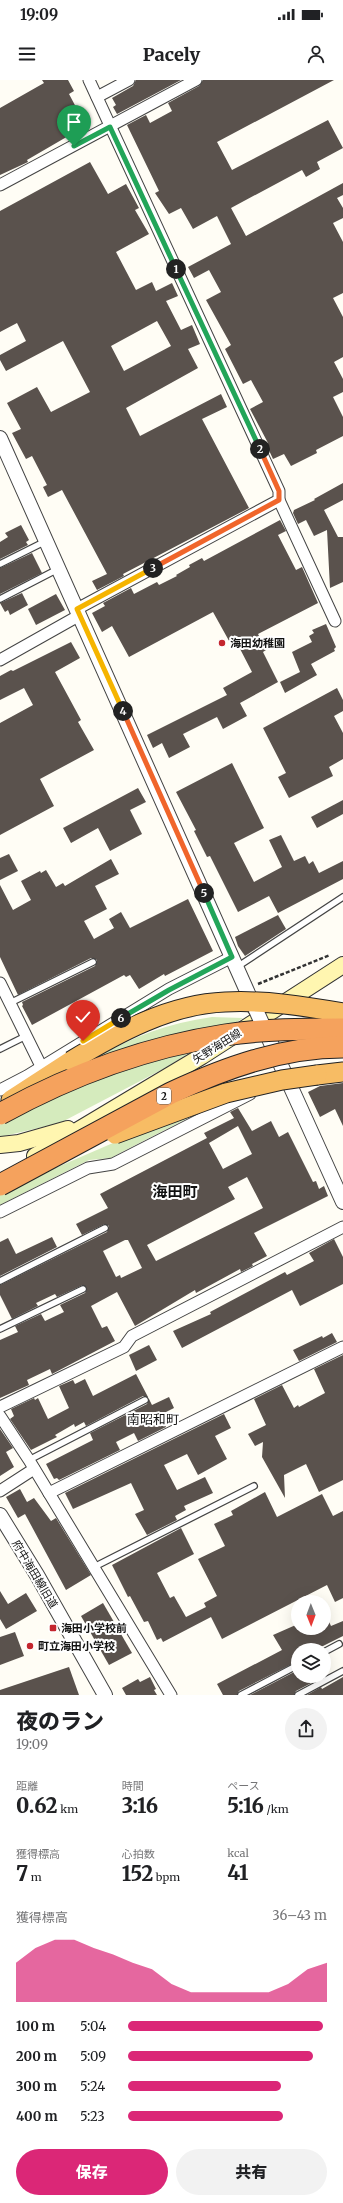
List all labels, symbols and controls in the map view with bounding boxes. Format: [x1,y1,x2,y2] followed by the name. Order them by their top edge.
[20,5,58,24] text: 19:09
[16,43,38,65] icon: menu
[143,43,200,66] text: Pacely
[305,43,327,65] icon: person
[57,105,91,146] pin
[63,111,85,133] icon: arrive
[166,259,186,279] pin: 1
[173,262,179,276] text: 1
[250,439,270,459] pin: 2
[257,442,263,456] text: 2
[143,558,163,578] pin: 3
[150,561,156,575] text: 3
[230,636,285,650] place label: 海田幼稚園
[217,638,227,648] marker: 海田幼稚園
[113,701,133,721] pin: 4
[120,704,127,718] text: 4
[194,883,214,903] pin: 5
[201,886,207,900] text: 5
[66,1000,100,1041] pin
[72,1006,94,1028] icon: check
[111,1008,131,1028] pin: 6
[118,1011,124,1025] text: 6
[190,1025,244,1067] street label: 矢野海田線
[157,1088,171,1104] road number: 2
[152,1182,198,1201] district label: 海田町
[127,1411,179,1428] district label: 南昭和町
[9,1537,61,1611] street label: 府中海田線旧道
[291,1595,331,1635] north arrow
[291,1595,331,1683] map controls
[61,1621,127,1635] place label: 海田小学校前
[48,1623,58,1633] marker: 海田小学校前
[38,1639,115,1653] place label: 町立海田小学校
[25,1641,35,1651] marker: 町立海田小学校
[291,1643,331,1683] button: layers
[16,1707,104,1735] text: 夜のラン
[285,1708,327,1750] button: share
[16,1736,48,1753] text: 19:09
[16,1779,38,1793] text: 距離
[122,1779,144,1793] text: 時間
[227,1779,260,1793] text: ペース
[16,1793,58,1818] text: 0.62
[122,1793,158,1818] text: 3:16
[227,1793,264,1818] text: 5:16
[58,1802,78,1816] text: km
[264,1802,289,1816] text: /km
[227,1846,249,1860] text: kcal
[16,1847,60,1861] text: 獲得標高
[122,1847,155,1861] text: 心拍数
[227,1860,248,1885] text: 41
[16,1861,28,1886] text: 7
[122,1861,153,1886] text: 152
[28,1870,42,1884] text: m
[153,1870,180,1884] text: bpm
[272,1907,327,1924] text: 36–43 m
[16,1909,68,1926] text: 獲得標高
[16,2018,55,2035] text: 100 m
[80,2018,106,2035] text: 5:04
[16,2048,57,2065] text: 200 m
[80,2048,106,2065] text: 5:09
[16,2078,57,2095] text: 300 m
[80,2078,105,2095] text: 5:24
[16,2108,58,2125] text: 400 m
[80,2108,105,2125] text: 5:23
[16,2149,168,2195] button: 保存
[176,2149,327,2195] button: 共有

